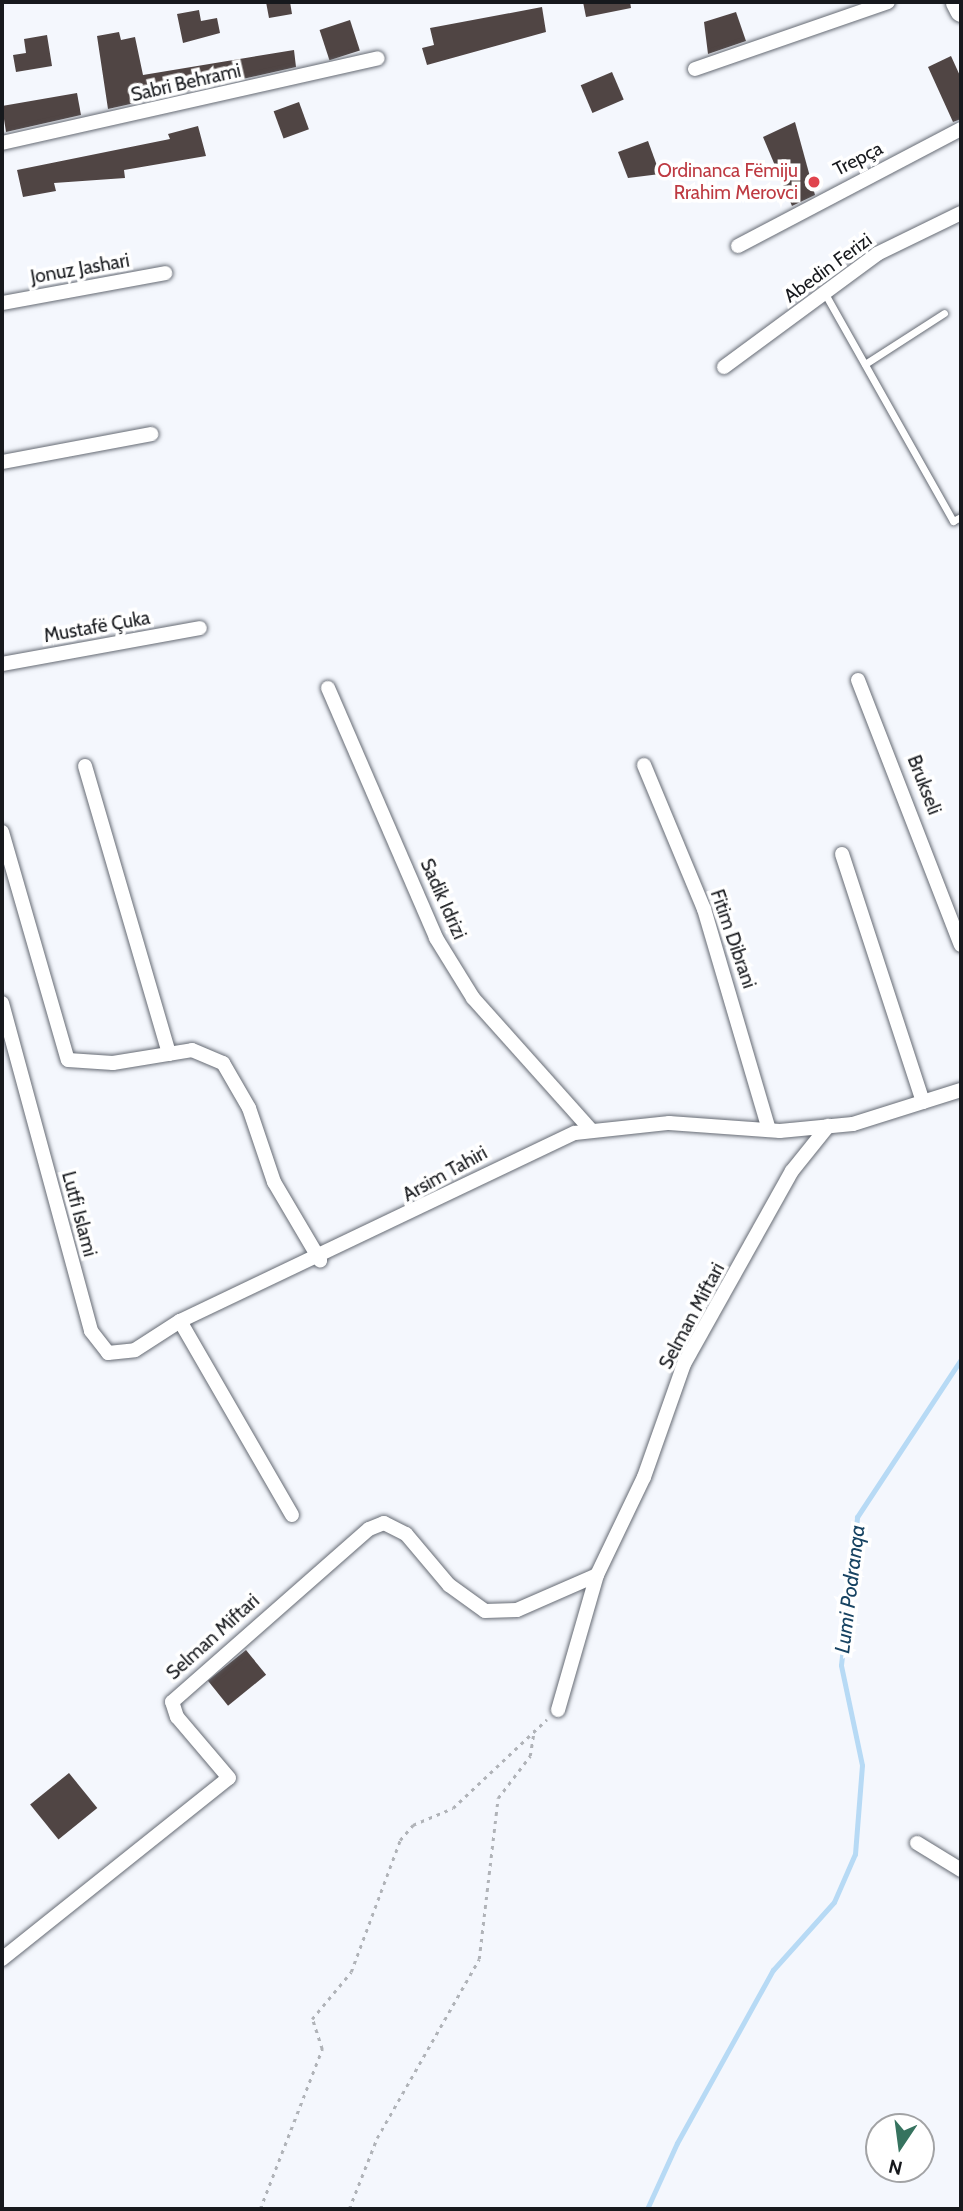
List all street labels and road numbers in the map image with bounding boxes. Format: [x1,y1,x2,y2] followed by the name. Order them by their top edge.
[129,59,243,107] street label: Sabri Behrami
[830,137,886,181] street label: Trepça
[780,228,876,308] street label: Abedin Ferizi
[29,249,131,289] street label: Jonuz Jashari
[42,606,152,648] street label: Mustafë Çuka
[902,752,946,818] street label: Brukseli
[415,855,471,943] street label: Sadik Idrizi
[705,887,761,991] street label: Fitim Dibrani
[399,1141,491,1207] street label: Arsim Tahiri
[57,1169,101,1259] street label: Lutfi Islami
[654,1259,730,1373] street label: Selman Miftari
[162,1589,264,1685] street label: Selman Miftari

